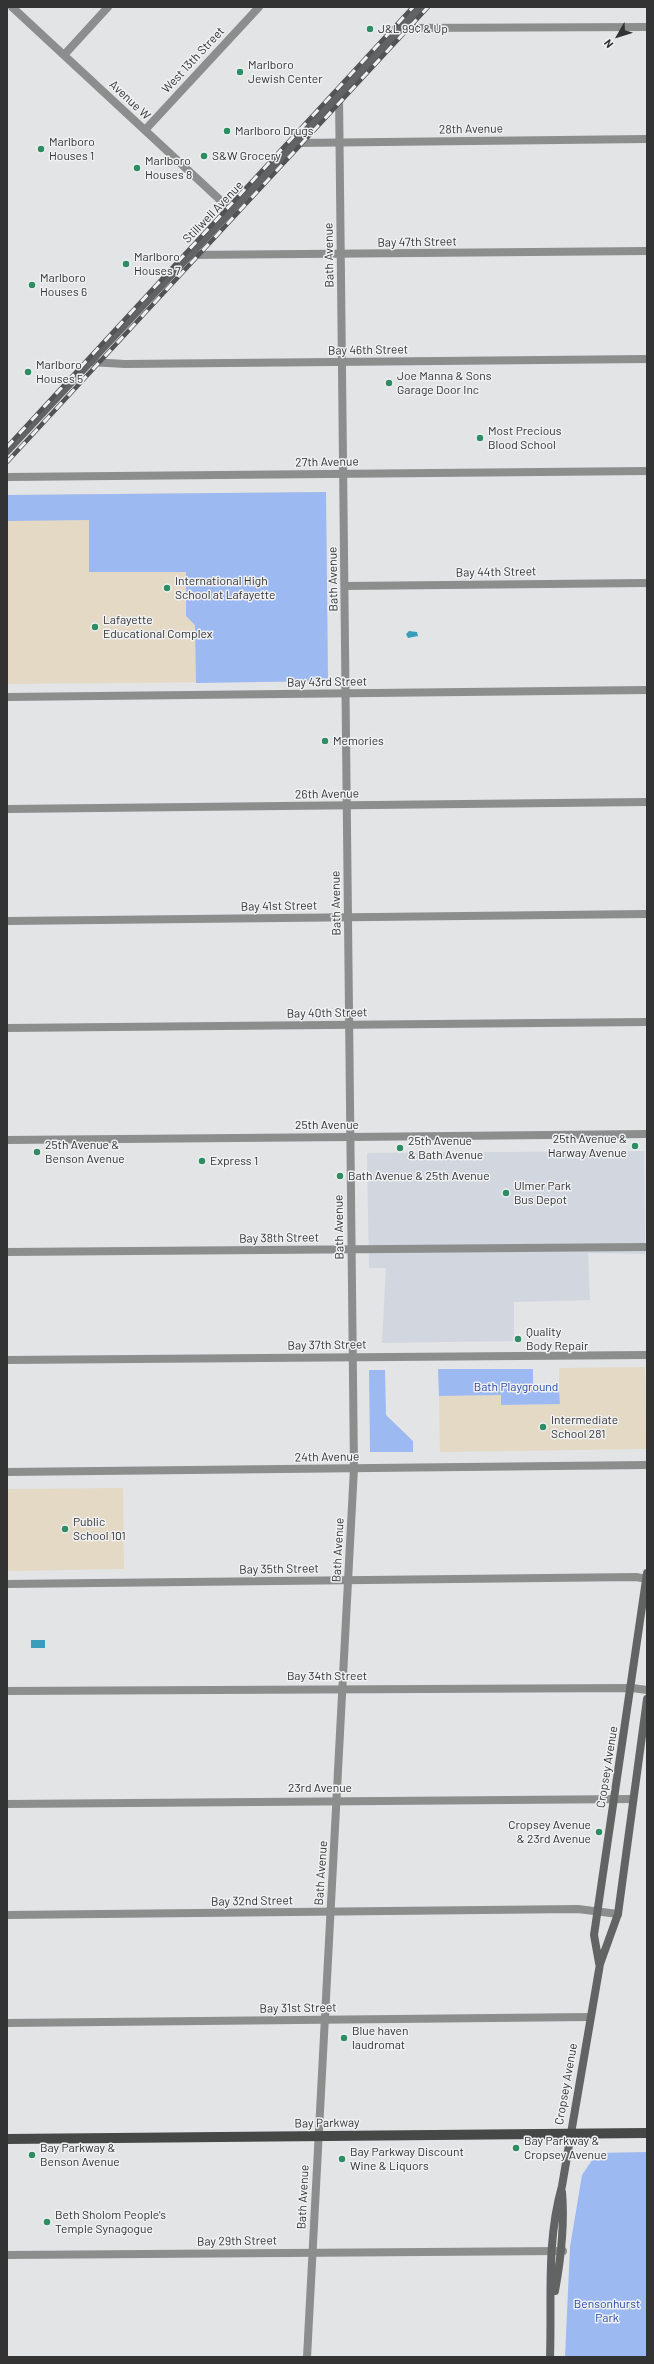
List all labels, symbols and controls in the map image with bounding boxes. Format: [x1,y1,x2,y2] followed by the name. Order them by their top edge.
[598,16,638,56] north arrow
[378,22,448,36] place label: J&L 99¢ & Up
[159,24,227,96] street label: West 13th Street
[365,24,375,34] marker: J&L 99¢ & Up
[601,37,616,51] text: N
[248,58,323,86] place label: Marlboro Jewish Center
[235,67,245,77] marker: Marlboro Jewish Center
[106,77,154,123] street label: Avenue W
[439,121,503,137] street label: 28th Avenue
[235,124,313,138] place label: Marlboro Drugs
[222,126,232,136] marker: Marlboro Drugs
[49,135,95,163] place label: Marlboro Houses 1
[36,144,46,154] marker: Marlboro Houses 1
[212,149,281,163] place label: S&W Grocery
[199,151,209,161] marker: S&W Grocery
[145,154,192,182] place label: Marlboro Houses 8
[132,163,142,173] marker: Marlboro Houses 8
[180,178,246,246] street label: Stillwell Avenue
[321,222,337,288] street label: Bath Avenue
[377,234,457,250] street label: Bay 47th Street
[134,250,181,278] place label: Marlboro Houses 7
[121,259,131,269] marker: Marlboro Houses 7
[40,271,87,299] place label: Marlboro Houses 6
[27,280,37,290] marker: Marlboro Houses 6
[328,342,408,358] street label: Bay 46th Street
[36,358,83,386] place label: Marlboro Houses 5
[23,367,33,377] marker: Marlboro Houses 5
[397,369,492,397] place label: Joe Manna & Sons Garage Door Inc
[384,378,394,388] marker: Joe Manna & Sons Garage Door Inc
[488,424,561,452] place label: Most Precious Blood School
[475,433,485,443] marker: Most Precious Blood School
[295,454,359,470] street label: 27th Avenue
[325,546,341,612] street label: Bath Avenue
[456,564,536,580] street label: Bay 44th Street
[175,574,275,602] place label: International High School at Lafayette
[162,583,172,593] marker: International High School at Lafayette
[103,613,212,641] place label: Lafayette Educational Complex
[90,622,100,632] marker: Lafayette Educational Complex
[287,674,367,690] street label: Bay 43rd Street
[333,734,384,748] place label: Memories
[320,736,330,746] marker: Memories
[295,786,359,802] street label: 26th Avenue
[328,870,344,936] street label: Bath Avenue
[241,898,317,914] street label: Bay 41st Street
[286,1005,368,1021] street label: Bay 40th Street
[295,1118,359,1132] street label: 25th Avenue
[548,1132,627,1160] place label: 25th Avenue & Harway Avenue
[408,1134,483,1162] place label: 25th Avenue & Bath Avenue
[45,1138,125,1166] place label: 25th Avenue & Benson Avenue
[630,1141,640,1151] marker: 25th Avenue & Harway Avenue
[395,1143,405,1153] marker: 25th Avenue & Bath Avenue
[32,1147,42,1157] marker: 25th Avenue & Benson Avenue
[210,1154,258,1168] place label: Express 1
[197,1156,207,1166] marker: Express 1
[348,1169,490,1183] place label: Bath Avenue & 25th Avenue
[335,1171,345,1181] marker: Bath Avenue & 25th Avenue
[514,1179,571,1207] place label: Ulmer Park Bus Depot
[501,1188,511,1198] marker: Ulmer Park Bus Depot
[331,1194,347,1260] street label: Bath Avenue
[239,1230,319,1246] street label: Bay 38th Street
[526,1325,588,1353] place label: Quality Body Repair
[513,1334,523,1344] marker: Quality Body Repair
[287,1337,367,1353] street label: Bay 37th Street
[474,1380,558,1394] park label: Bath Playground
[551,1413,618,1441] place label: Intermediate School 281
[538,1422,548,1432] marker: Intermediate School 281
[295,1449,359,1465] street label: 24th Avenue
[73,1515,126,1543] place label: Public School 101
[329,1517,347,1583] street label: Bath Avenue
[60,1524,70,1534] marker: Public School 101
[239,1561,319,1577] street label: Bay 35th Street
[287,1669,367,1683] street label: Bay 34th Street
[593,1725,621,1809] street label: Cropsey Avenue
[288,1781,352,1795] street label: 23rd Avenue
[508,1818,591,1846] place label: Cropsey Avenue & 23rd Avenue
[594,1827,604,1837] marker: Cropsey Avenue & 23rd Avenue
[312,1840,330,1906] street label: Bath Avenue
[211,1893,293,1909] street label: Bay 32nd Street
[259,2000,337,2016] street label: Bay 31st Street
[352,2024,408,2052] place label: Blue haven laudromat
[339,2033,349,2043] marker: Blue haven laudromat
[552,2042,580,2126] street label: Cropsey Avenue
[294,2115,360,2131] street label: Bay Parkway
[524,2134,607,2162] place label: Bay Parkway & Cropsey Avenue
[40,2141,120,2169] place label: Bay Parkway & Benson Avenue
[511,2143,521,2153] marker: Bay Parkway & Cropsey Avenue
[350,2145,464,2173] place label: Bay Parkway Discount Wine & Liquors
[27,2150,37,2160] marker: Bay Parkway & Benson Avenue
[337,2154,347,2164] marker: Bay Parkway Discount Wine & Liquors
[294,2164,312,2230] street label: Bath Avenue
[55,2208,166,2236] place label: Beth Sholom People's Temple Synagogue
[42,2217,52,2227] marker: Beth Sholom People's Temple Synagogue
[197,2233,277,2249] street label: Bay 29th Street
[574,2297,640,2325] park label: Bensonhurst Park

